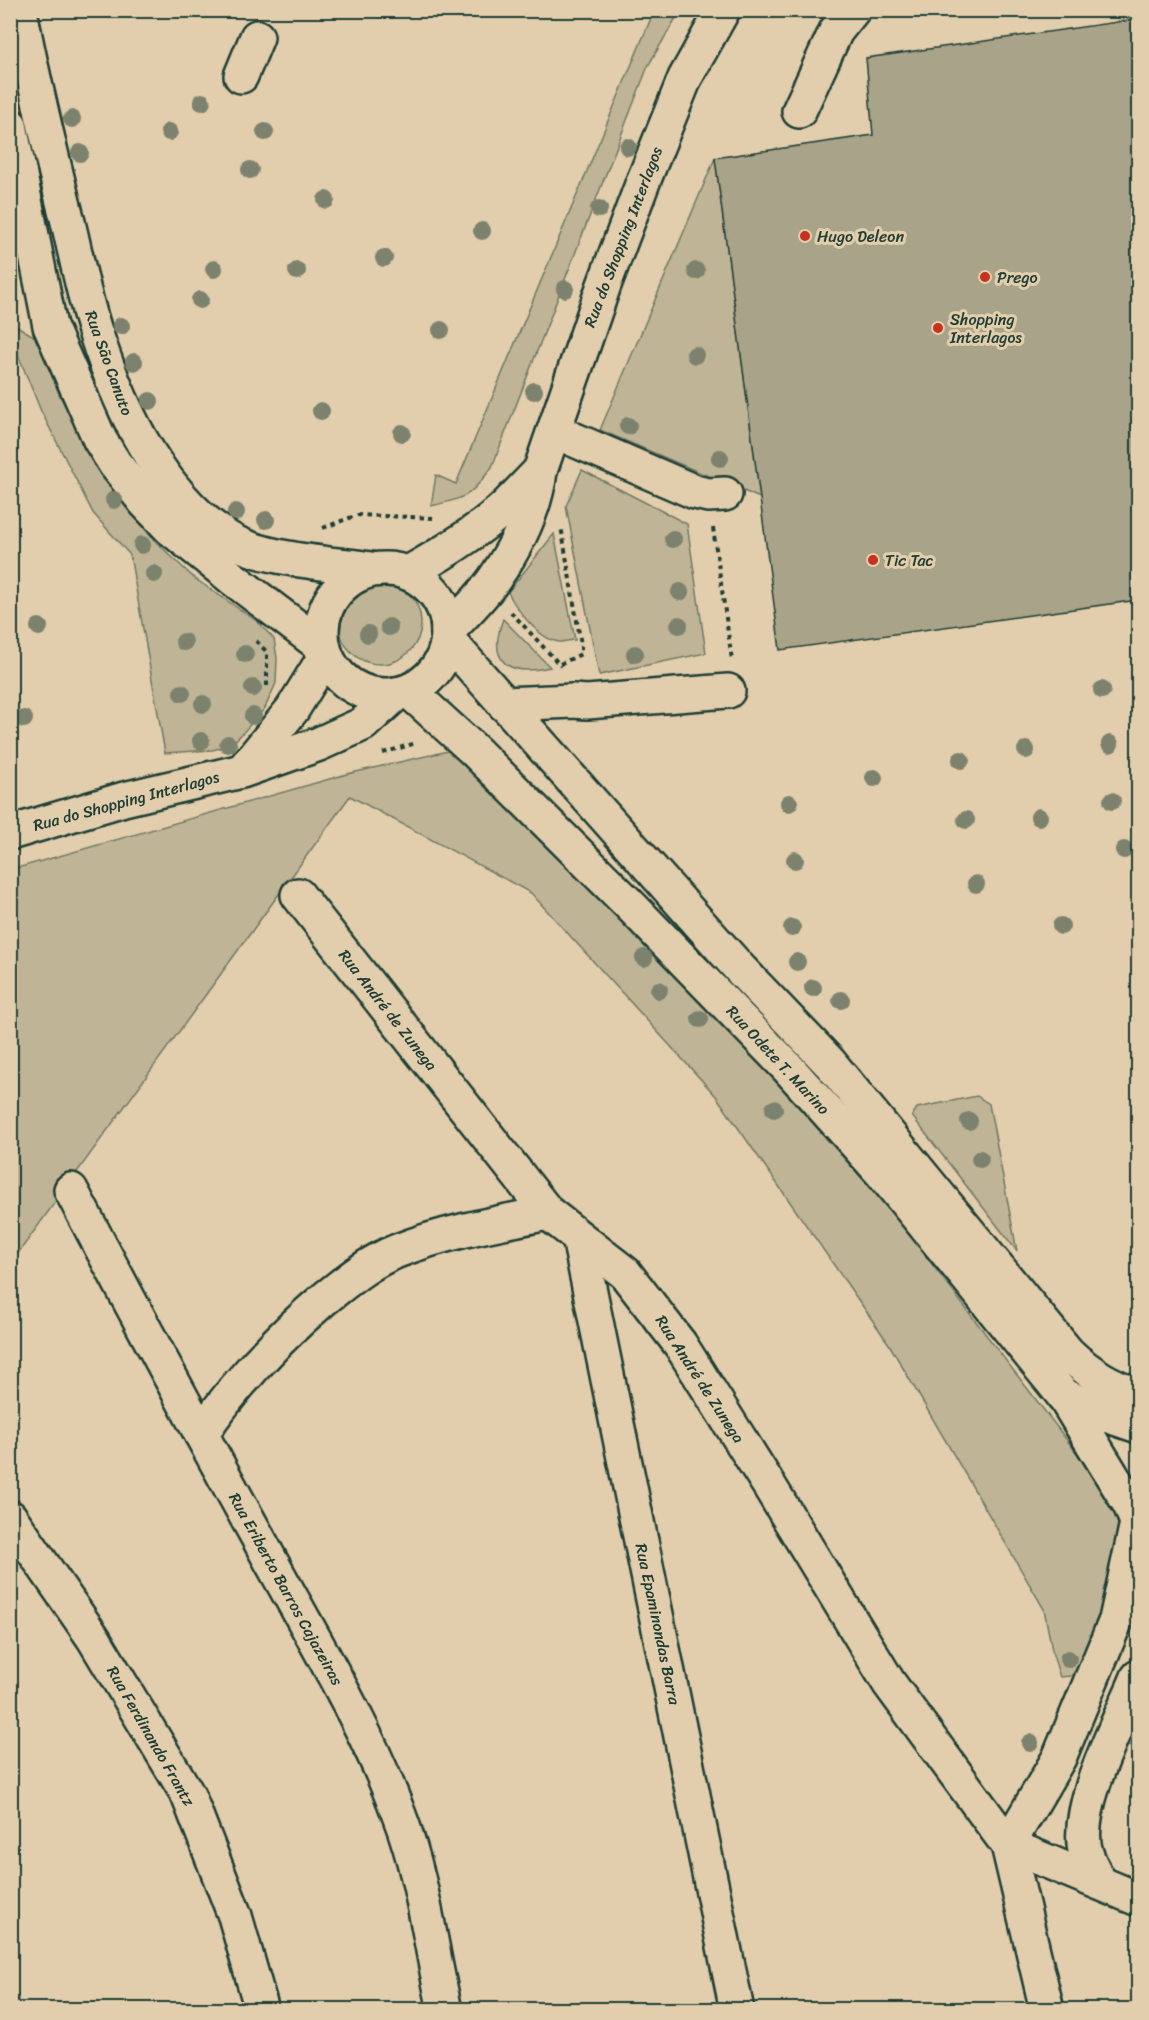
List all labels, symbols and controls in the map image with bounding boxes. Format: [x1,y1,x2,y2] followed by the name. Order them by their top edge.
[575,142,671,332] street label: Rua do Shopping Interlagos
[817,222,904,251] place label: Hugo Deleon
[798,229,812,243] marker: Hugo Deleon
[997,263,1038,292] place label: Prego
[978,270,992,284] marker: Prego
[949,305,1022,352] place label: Shopping Interlagos
[77,306,142,420] street label: Rua São Canuto
[931,321,945,335] marker: Shopping Interlagos
[885,546,934,575] place label: Tic Tac
[866,553,880,567] marker: Tic Tac
[30,762,223,840] street label: Rua do Shopping Interlagos
[331,943,445,1077] street label: Rua André de Zunega
[719,998,837,1122] street label: Rua Odete T. Marino
[647,1309,753,1449] street label: Rua André de Zunega
[221,1487,352,1692] street label: Rua Eriberto Barros Cajazeiras
[627,1541,689,1708] street label: Rua Epaminondas Barra
[99,1660,203,1812] street label: Rua Ferdinando Frantz

